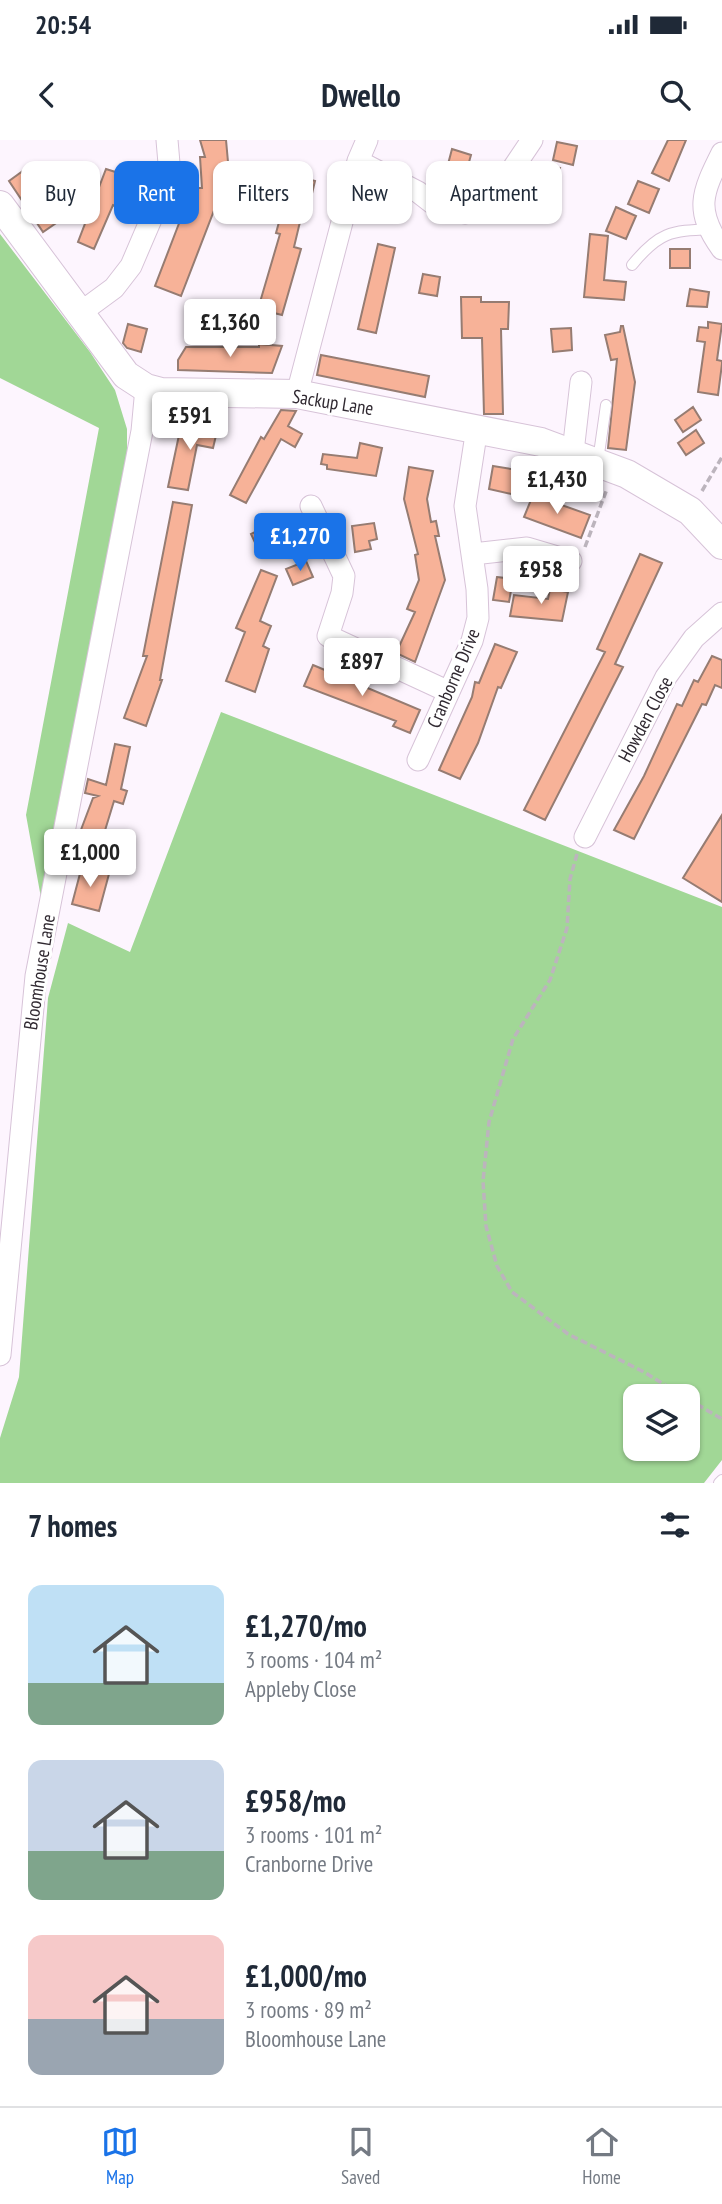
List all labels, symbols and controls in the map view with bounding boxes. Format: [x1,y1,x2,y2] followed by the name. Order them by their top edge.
[35,8,91,41] text: 20:54
[321,74,401,116] text: Dwello
[28,76,66,114] icon: back
[656,76,694,114] icon: search
[21,161,100,224] chip: Buy
[114,161,199,224] chip: Rent
[213,161,313,224] chip: Filters
[327,161,412,224] chip: New
[426,161,562,224] chip: Apartment
[173,300,287,359] pin: £1,360
[200,307,260,336] text: £1,360
[291,384,375,420] street label: Sackup Lane
[149,392,231,452] pin: £591
[168,400,212,429] text: £591
[500,456,614,516] pin: £1,430
[527,464,587,493] text: £1,430
[243,514,357,573] pin: £1,270
[270,521,330,550] text: £1,270
[500,546,582,606] pin: £958
[519,554,563,583] text: £958
[421,624,485,731] street label: Cranborne Drive
[321,638,403,698] pin: £897
[340,646,384,675] text: £897
[612,672,678,766] street label: Howden Close
[33,830,147,889] pin: £1,000
[60,837,120,866] text: £1,000
[18,912,60,1032] street label: Bloomhouse Lane
[623,1384,700,1461] map controls
[623,1384,700,1461] button: layers
[28,1506,117,1545] text: 7 homes
[656,1506,694,1544] icon: filters
[245,1606,367,1645] text: £1,270/mo
[84,1613,168,1697] icon: home
[245,1645,382,1674] text: 3 rooms · 104 m²
[245,1674,356,1703] text: Appleby Close
[245,1781,346,1820] text: £958/mo
[84,1788,168,1872] icon: home
[245,1820,382,1849] text: 3 rooms · 101 m²
[245,1849,373,1878] text: Cranborne Drive
[245,1956,367,1995] text: £1,000/mo
[84,1963,168,2047] icon: home
[245,1995,372,2024] text: 3 rooms · 89 m²
[245,2024,386,2053] text: Bloomhouse Lane
[101,2123,139,2189] tab: Map
[341,2123,380,2189] tab: Saved
[582,2123,621,2189] tab: Home

